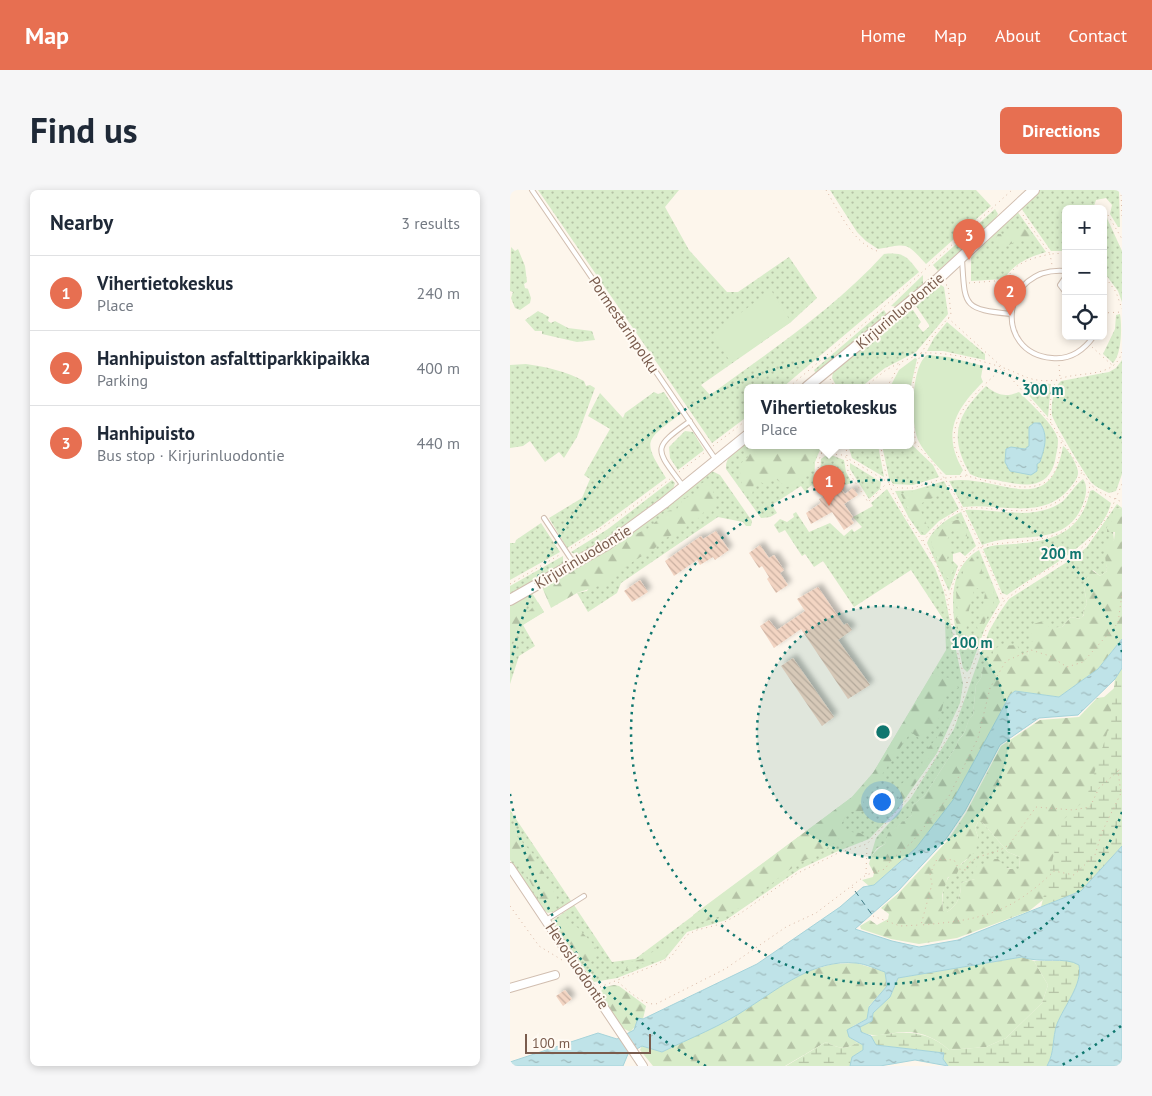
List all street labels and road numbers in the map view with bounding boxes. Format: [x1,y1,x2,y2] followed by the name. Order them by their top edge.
[852,268,948,353] street label: Kirjurinluodontie
[585,273,664,377] street label: Pormestarinpolku
[531,520,634,593] street label: Kirjurinluodontie
[541,919,613,1013] street label: Hevosluodontie

